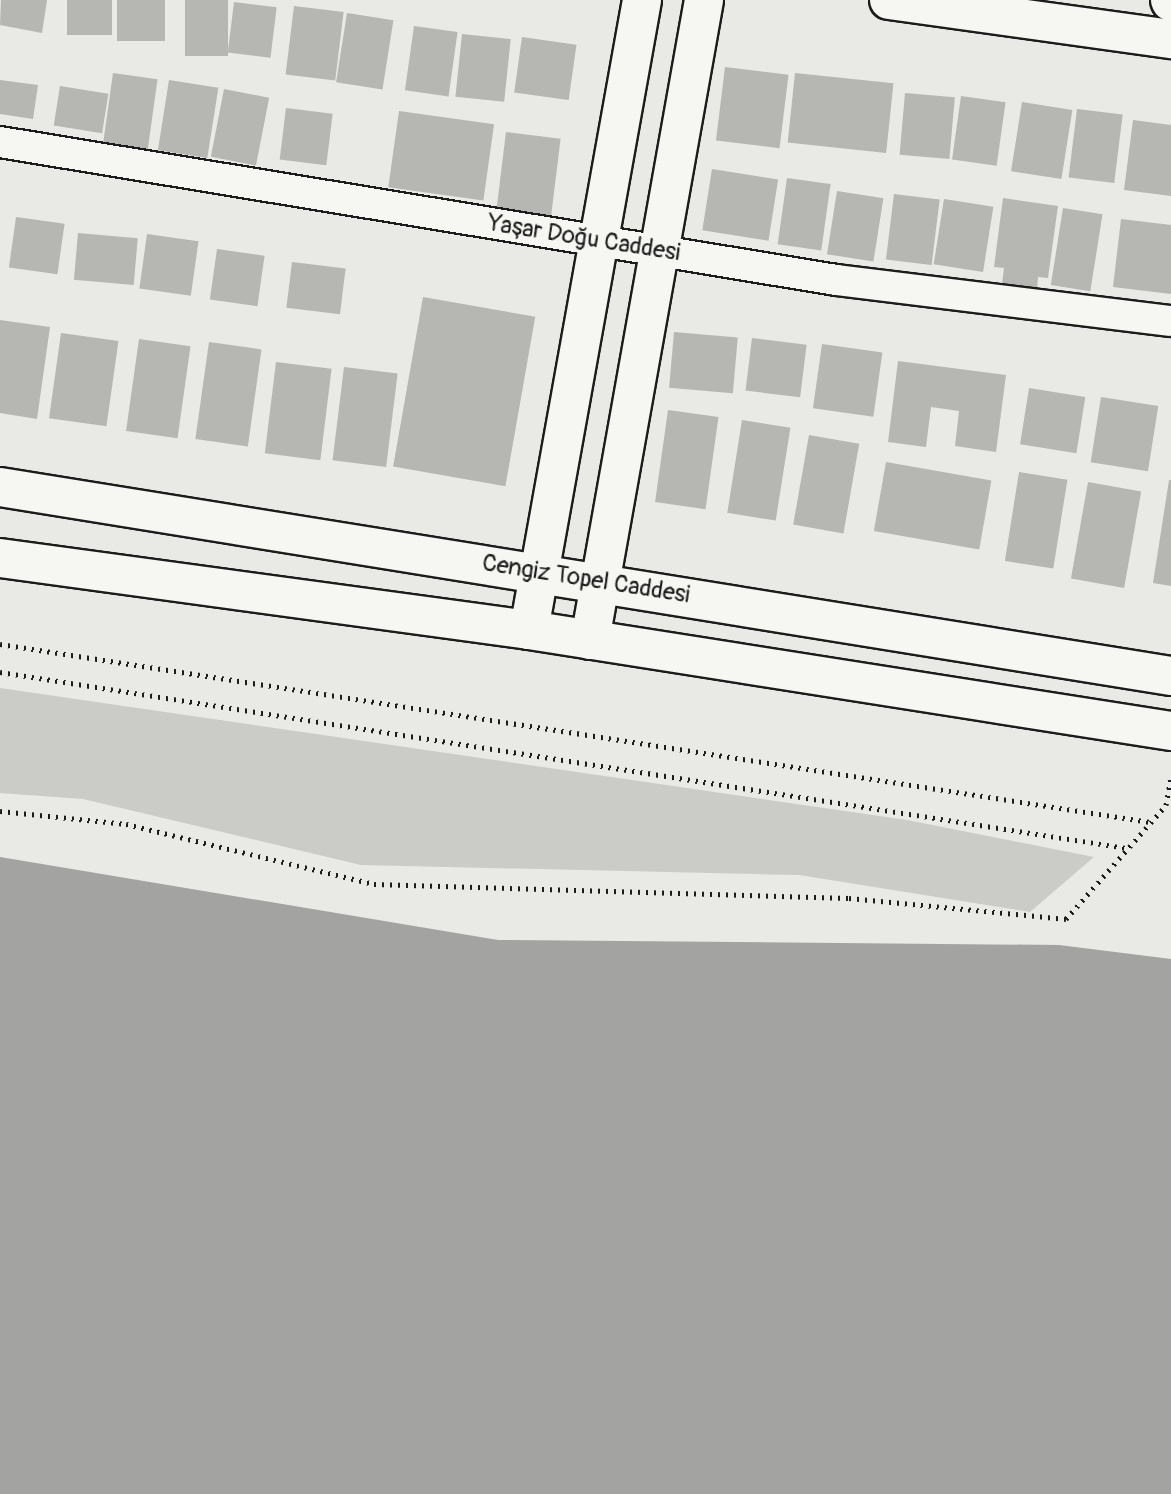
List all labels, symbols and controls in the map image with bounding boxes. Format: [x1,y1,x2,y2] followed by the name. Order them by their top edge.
[486,209,682,267] street label: Yaşar Doğu Caddesi
[480,548,692,610] street label: Cengiz Topel Caddesi

